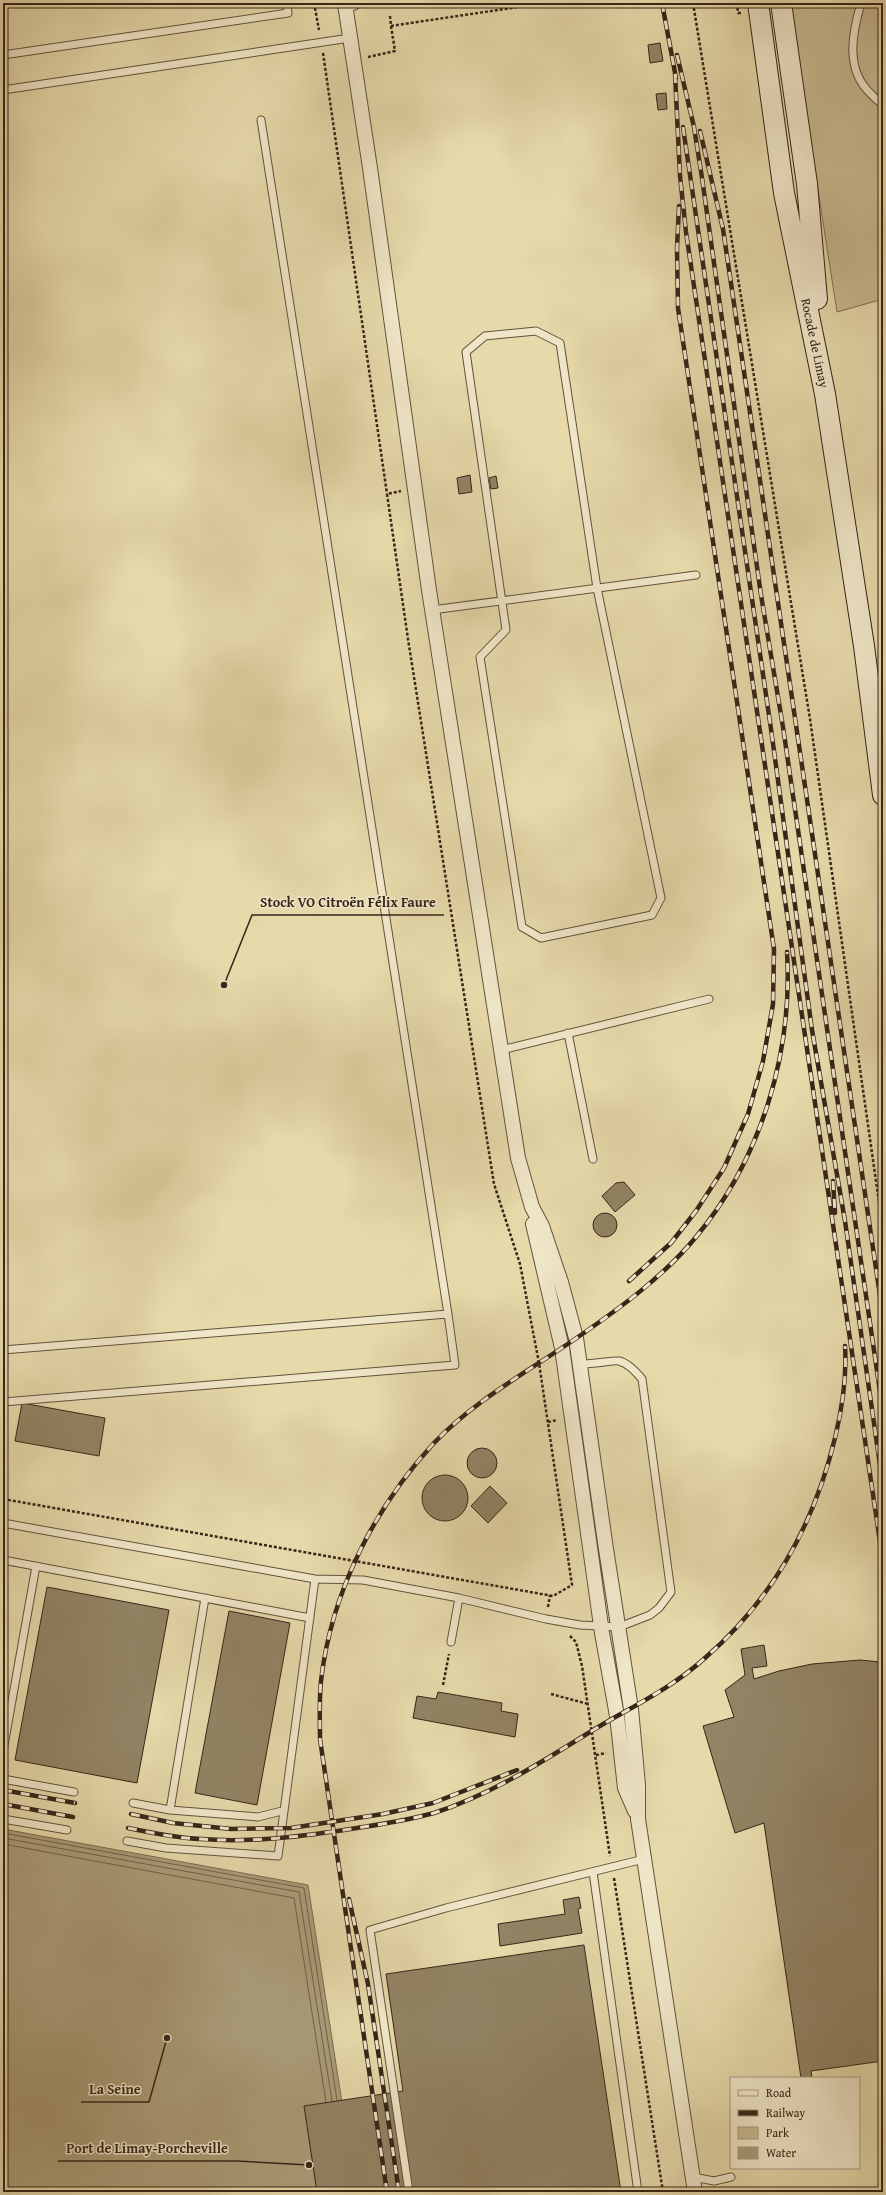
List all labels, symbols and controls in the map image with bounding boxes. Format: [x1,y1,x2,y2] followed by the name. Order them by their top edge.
[796,296,834,390] street label: Rocade de Limay
[252,889,444,915] callout: Stock VO Citroën Félix Faure
[260,892,436,912] text: Stock VO Citroën Félix Faure
[81,2076,149,2102] callout: La Seine
[730,2077,860,2169] legend
[89,2079,141,2099] text: La Seine
[766,2084,792,2101] text: Road
[766,2104,805,2121] text: Railway
[766,2124,790,2141] text: Park
[58,2135,236,2161] callout: Port de Limay-Porcheville
[66,2138,228,2158] text: Port de Limay-Porcheville
[766,2144,796,2161] text: Water

